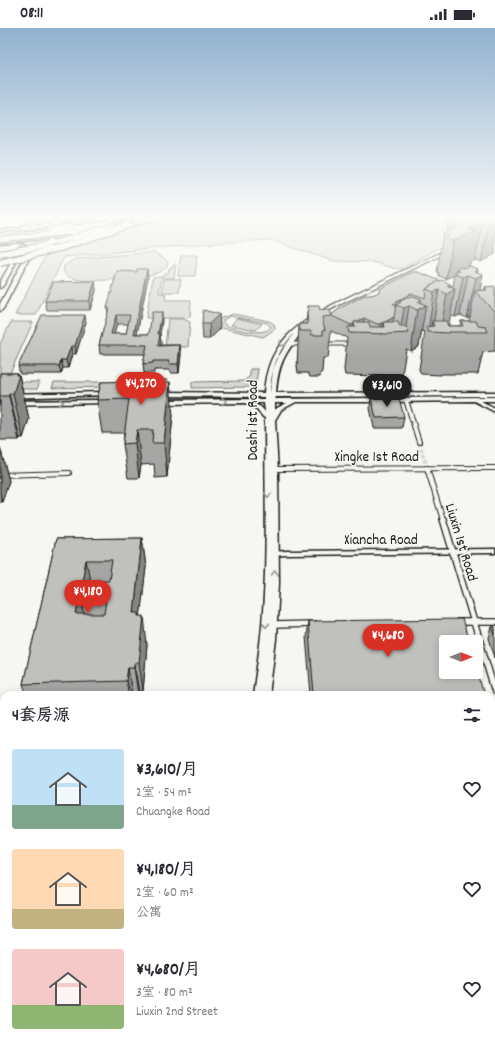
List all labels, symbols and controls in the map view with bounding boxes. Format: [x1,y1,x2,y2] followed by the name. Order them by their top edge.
[20,3,43,25] text: 08:11
[280,340,287,347] one-way arrow
[108,372,174,406] pin: ¥4,270
[354,374,420,408] pin: ¥3,610
[125,375,157,394] text: ¥4,270
[372,377,402,396] text: ¥3,610
[243,380,265,460] street label: Dashi 1st Road
[221,397,227,405] one-way arrow
[58,398,64,406] one-way arrow
[335,447,419,469] street label: Xingke 1st Road
[264,492,272,498] one-way arrow
[438,501,482,584] street label: Liuxin 1st Road
[344,530,418,552] street label: Xiancha Road
[271,570,279,576] one-way arrow
[55,580,121,614] pin: ¥4,180
[73,583,103,602] text: ¥4,180
[262,622,270,628] one-way arrow
[355,624,421,658] pin: ¥4,680
[372,627,404,646] text: ¥4,680
[439,635,483,679] north arrow
[439,635,483,679] map controls
[461,704,483,726] icon: filters
[12,705,70,729] text: 4套房源
[136,759,198,783] text: ¥3,610/月
[44,765,92,813] icon: home
[461,778,483,800] icon: heart
[136,784,192,803] text: 2室 · 54 m²
[136,803,210,822] text: Chuangke Road
[136,859,196,883] text: ¥4,180/月
[44,865,92,913] icon: home
[461,878,483,900] icon: heart
[136,884,194,903] text: 2室 · 60 m²
[136,904,162,923] text: 公寓
[136,959,201,983] text: ¥4,680/月
[44,965,92,1013] icon: home
[461,978,483,1000] icon: heart
[136,984,193,1003] text: 3室 · 80 m²
[136,1003,218,1022] text: Liuxin 2nd Street

